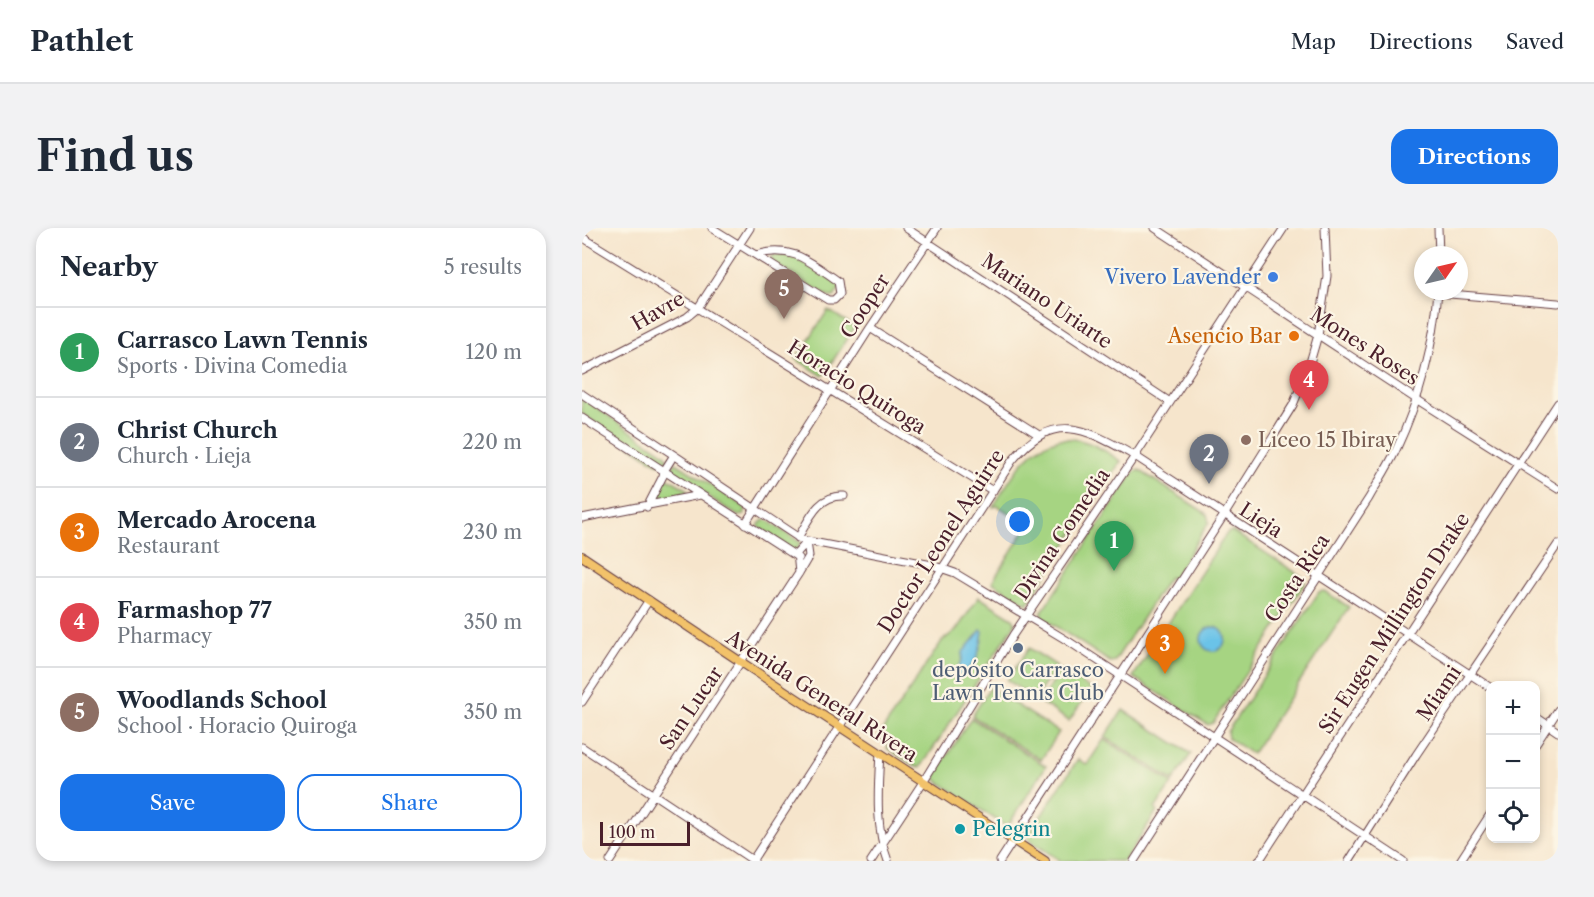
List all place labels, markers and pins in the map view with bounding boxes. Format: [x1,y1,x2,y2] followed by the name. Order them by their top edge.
[1104,265,1262,289] place label: Vivero Lavender
[764,270,804,319] pin: 5
[1266,270,1280,284] marker: Vivero Lavender
[1167,324,1283,348] place label: Asencio Bar
[1287,329,1301,343] marker: Asencio Bar
[1290,360,1328,410] pin: 4
[1258,428,1397,452] place label: Liceo 15 Ibiray
[1239,433,1253,447] marker: Liceo 15 Ibiray
[1190,434,1228,484] pin: 2
[1094,522,1134,571] pin: 1
[1146,624,1184,674] pin: 3
[1011,641,1025,655] marker: depósito Carrasco Lawn Tennis Club
[932,658,1104,705] place label: depósito Carrasco Lawn Tennis Club
[972,817,1051,841] place label: Pelegrin
[953,822,967,836] marker: Pelegrin

